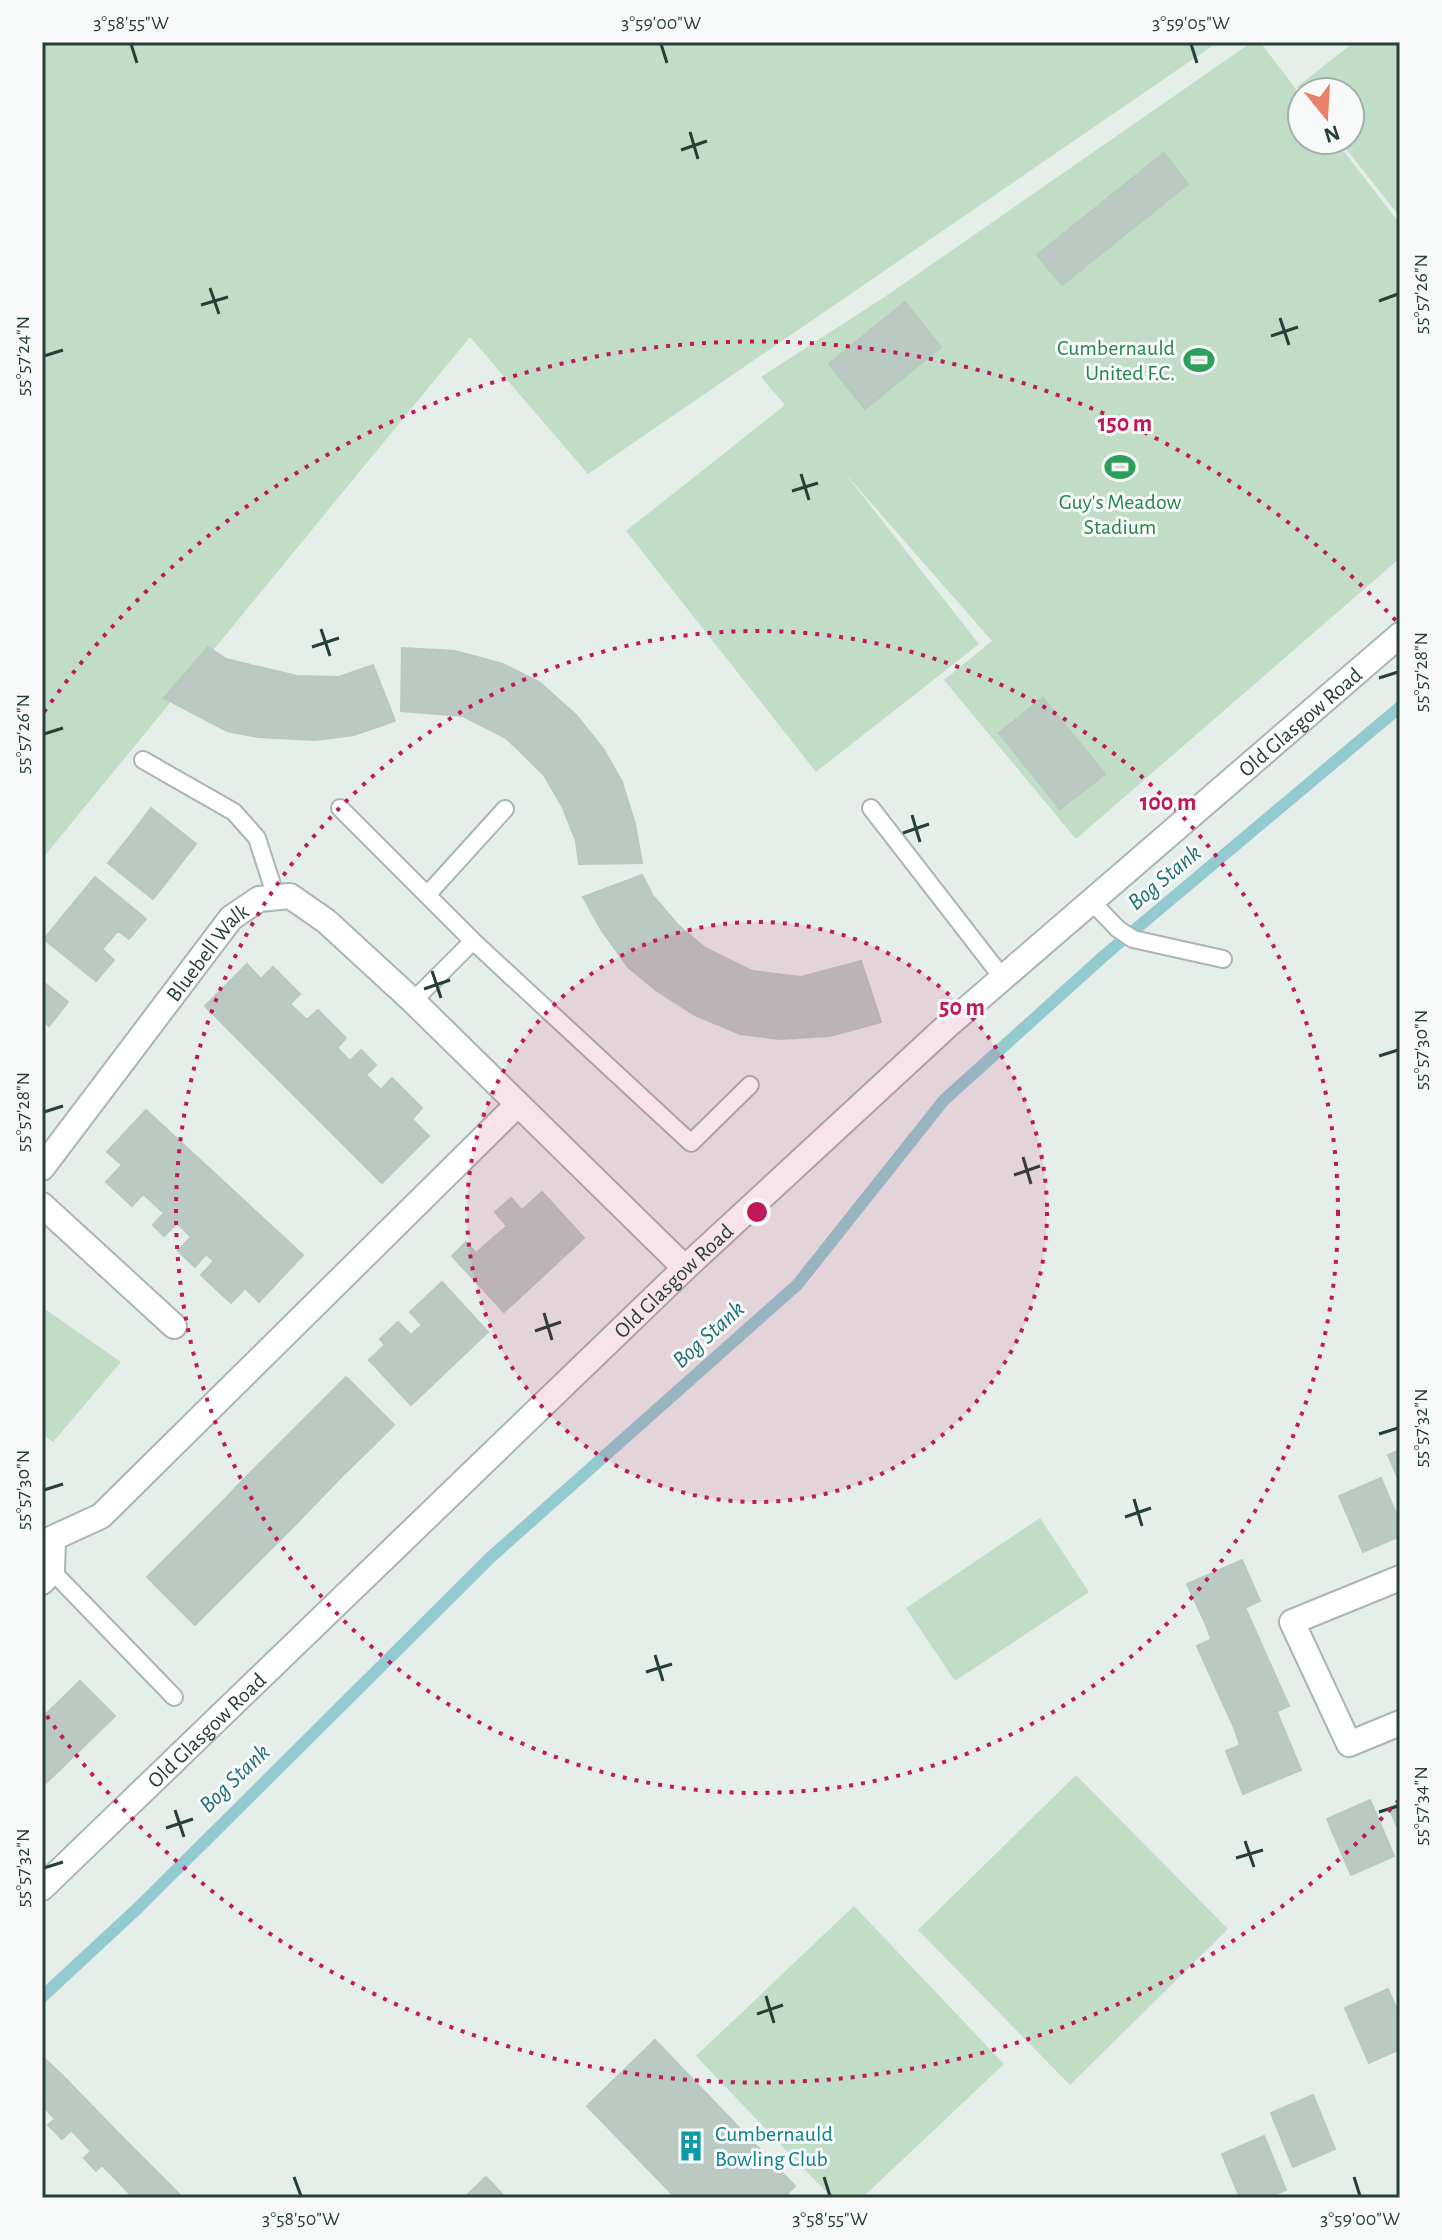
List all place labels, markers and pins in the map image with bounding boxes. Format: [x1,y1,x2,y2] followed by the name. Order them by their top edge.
[1057,337,1175,384] place label: Cumbernauld United F.C.
[1182,343,1216,377] sports icon: Cumbernauld United F.C.
[1103,450,1137,484] sports icon: Guy's Meadow Stadium
[1059,491,1181,538] place label: Guy's Meadow Stadium
[743,1198,771,1226] centre of rings
[715,2123,833,2170] place label: Cumbernauld Bowling Club
[674,2129,708,2163] building icon: Cumbernauld Bowling Club

